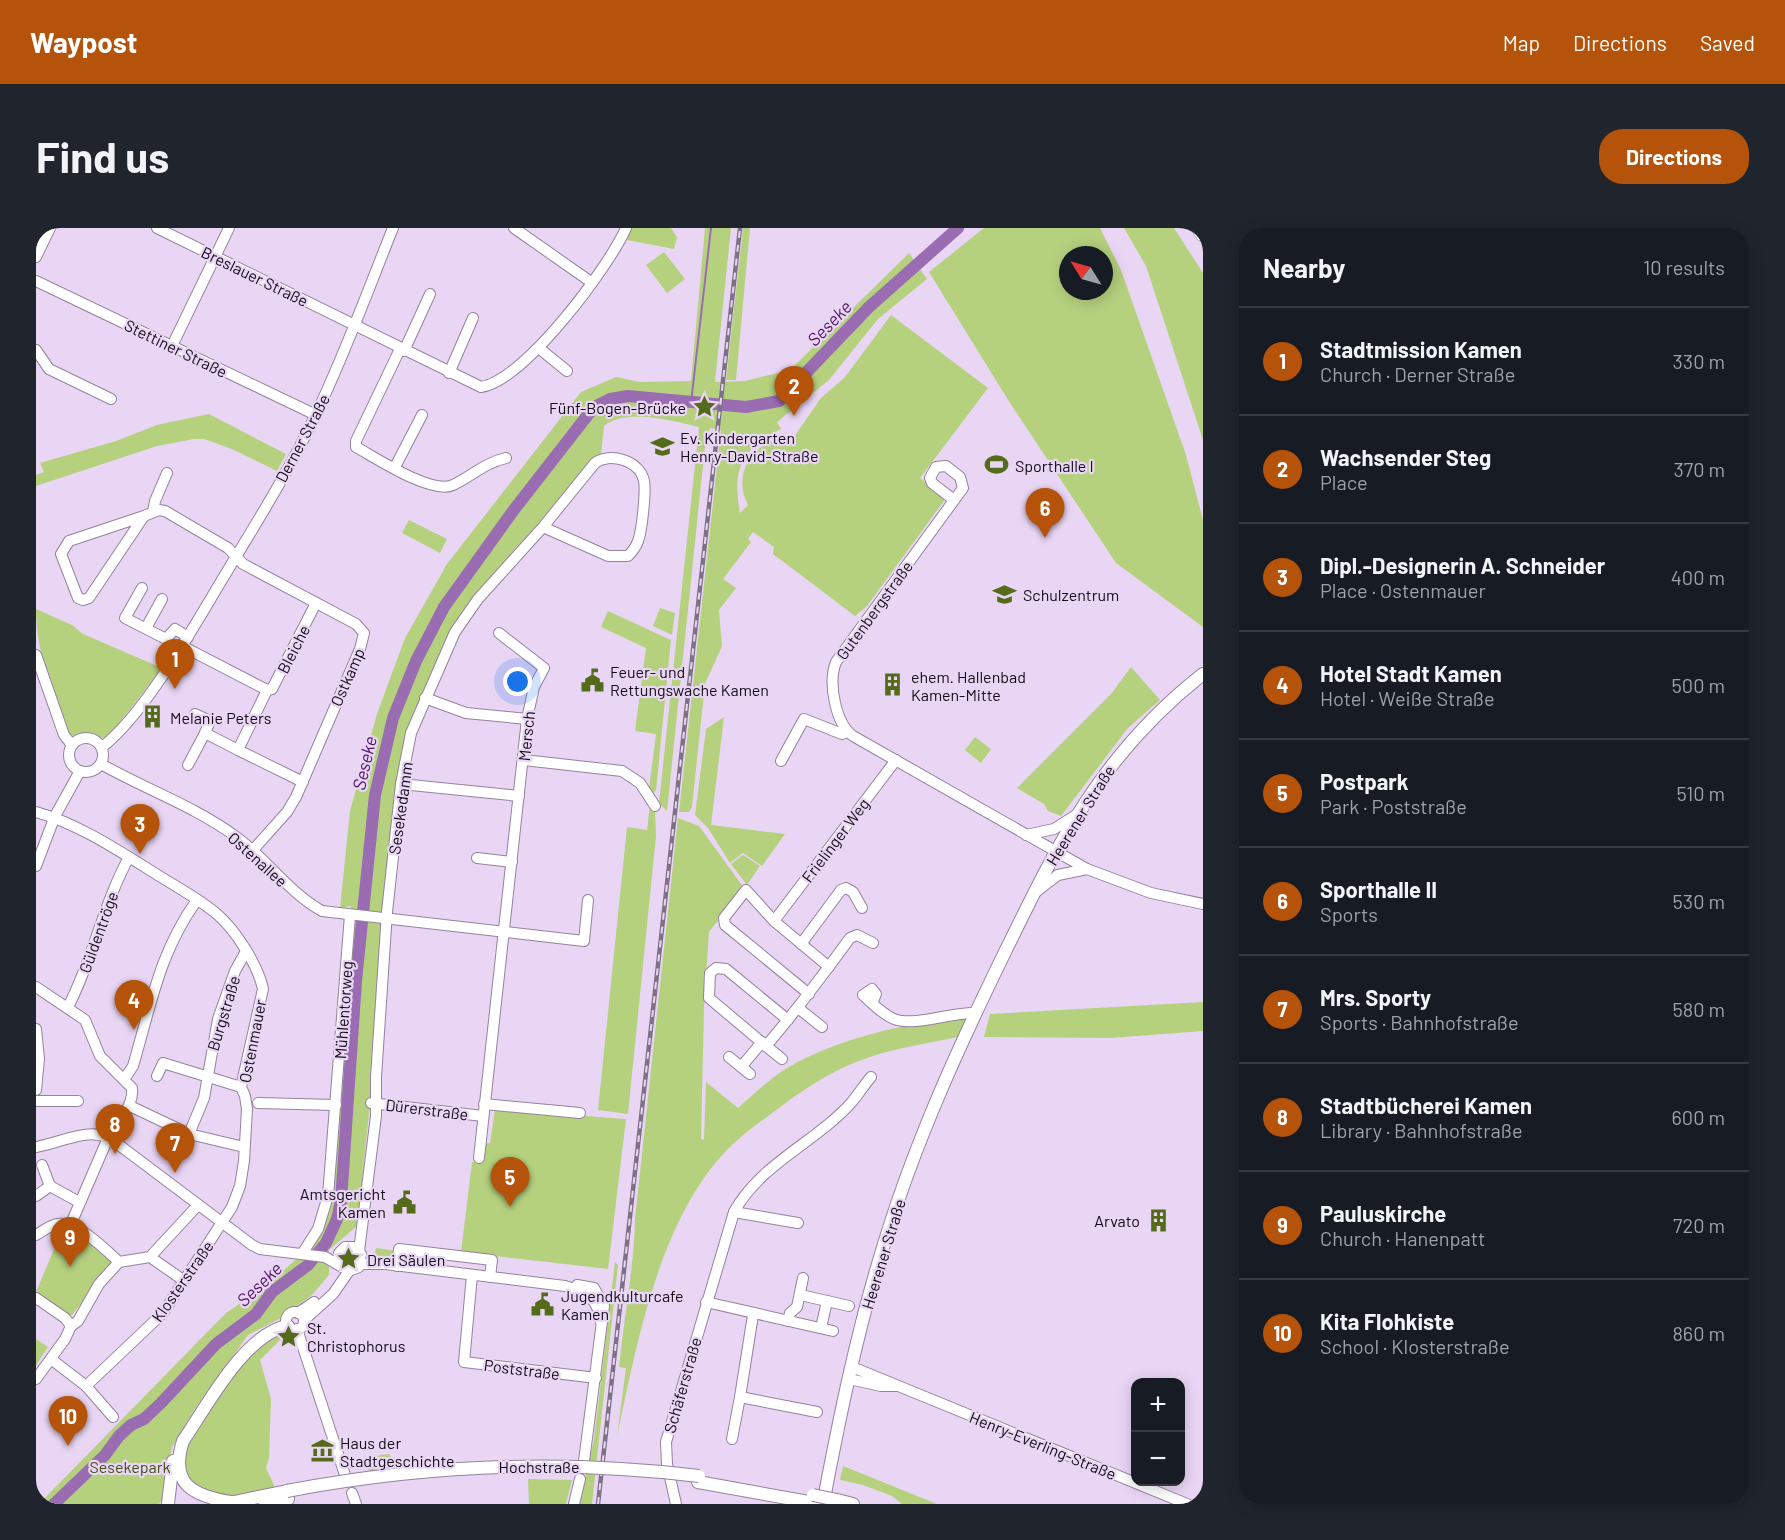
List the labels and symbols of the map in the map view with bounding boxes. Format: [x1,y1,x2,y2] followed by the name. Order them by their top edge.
[199,242,311,310] street label: Breslauer Straße
[1059,246,1113,300] north arrow
[802,296,856,350] water label: Seseke
[122,315,230,381] street label: Stettiner Straße
[774,366,813,416] pin: 2
[271,391,333,485] street label: Derner Straße
[691,394,717,420] place icon: Fünf-Bogen-Brücke
[549,398,686,417] place label: Fünf-Bogen-Brücke
[680,428,818,465] place label: Ev. Kindergarten Henry-David-Straße
[649,433,675,459] school or university icon: Ev. Kindergarten Henry-David-Straße
[984,452,1010,478] sports icon: Sporthalle I
[1015,456,1094,475] place label: Sporthalle I
[1026,488,1064,538] pin: 6
[832,557,916,663] street label: Gutenbergstraße
[992,581,1018,607] school or university icon: Schulzentrum
[1023,585,1119,604] place label: Schulzentrum
[273,622,313,676] street label: Bleiche
[156,640,194,689] pin: 1
[326,645,368,709] street label: Ostkamp
[610,662,769,699] place label: Feuer- und Rettungswache Kamen
[503,667,532,696] your location
[579,667,605,693] public building icon: Feuer- und Rettungswache Kamen
[911,667,1026,704] place label: ehem. Hallenbad Kamen-Mitte
[880,672,906,698] building icon: ehem. Hallenbad Kamen-Mitte
[139,704,165,730] building icon: Melanie Peters
[170,708,271,727] place label: Melanie Peters
[514,710,538,762] street label: Mersch
[347,734,381,792] water label: Seseke
[384,760,416,856] street label: Sesekedamm
[1042,761,1118,869] street label: Heerener Straße
[797,794,873,886] street label: Frielinger Weg
[120,804,160,854] pin: 3
[225,828,291,890] street label: Ostenallee
[74,889,122,975] street label: Güldentröge
[330,960,356,1060] street label: Mühlentorweg
[203,973,243,1053] street label: Burgstraße
[114,980,154,1030] pin: 4
[235,997,269,1084] street label: Ostenmauer
[385,1094,469,1124] street label: Dürerstraße
[96,1104,134,1154] pin: 8
[156,1124,194,1173] pin: 7
[490,1158,530,1207] pin: 5
[300,1184,386,1221] place label: Amtsgericht Kamen
[391,1189,417,1215] public building icon: Amtsgericht Kamen
[857,1197,909,1311] street label: Heerener Straße
[1145,1207,1171,1233] building icon: Arvato
[1094,1211,1140,1230] place label: Arvato
[51,1218,90,1267] pin: 9
[147,1237,217,1325] street label: Klosterstraße
[336,1246,362,1272] place icon: Drei Säulen
[367,1250,445,1269] place label: Drei Säulen
[232,1257,286,1311] water label: Seseke
[561,1286,683,1323] place label: Jugendkulturcafe Kamen
[530,1291,556,1317] public building icon: Jugendkulturcafe Kamen
[307,1318,405,1355] place label: St. Christophorus
[276,1323,302,1349] place icon: St. Christophorus
[659,1335,705,1435] street label: Schäferstraße
[483,1355,561,1383] street label: Poststraße
[48,1396,87,1446] pin: 10
[967,1407,1119,1483] street label: Henry-Everling-Straße
[340,1433,455,1470] place label: Haus der Stadtgeschichte
[309,1438,335,1464] museum icon: Haus der Stadtgeschichte
[89,1457,171,1476] park label: Sesekepark
[498,1457,580,1476] street label: Hochstraße

